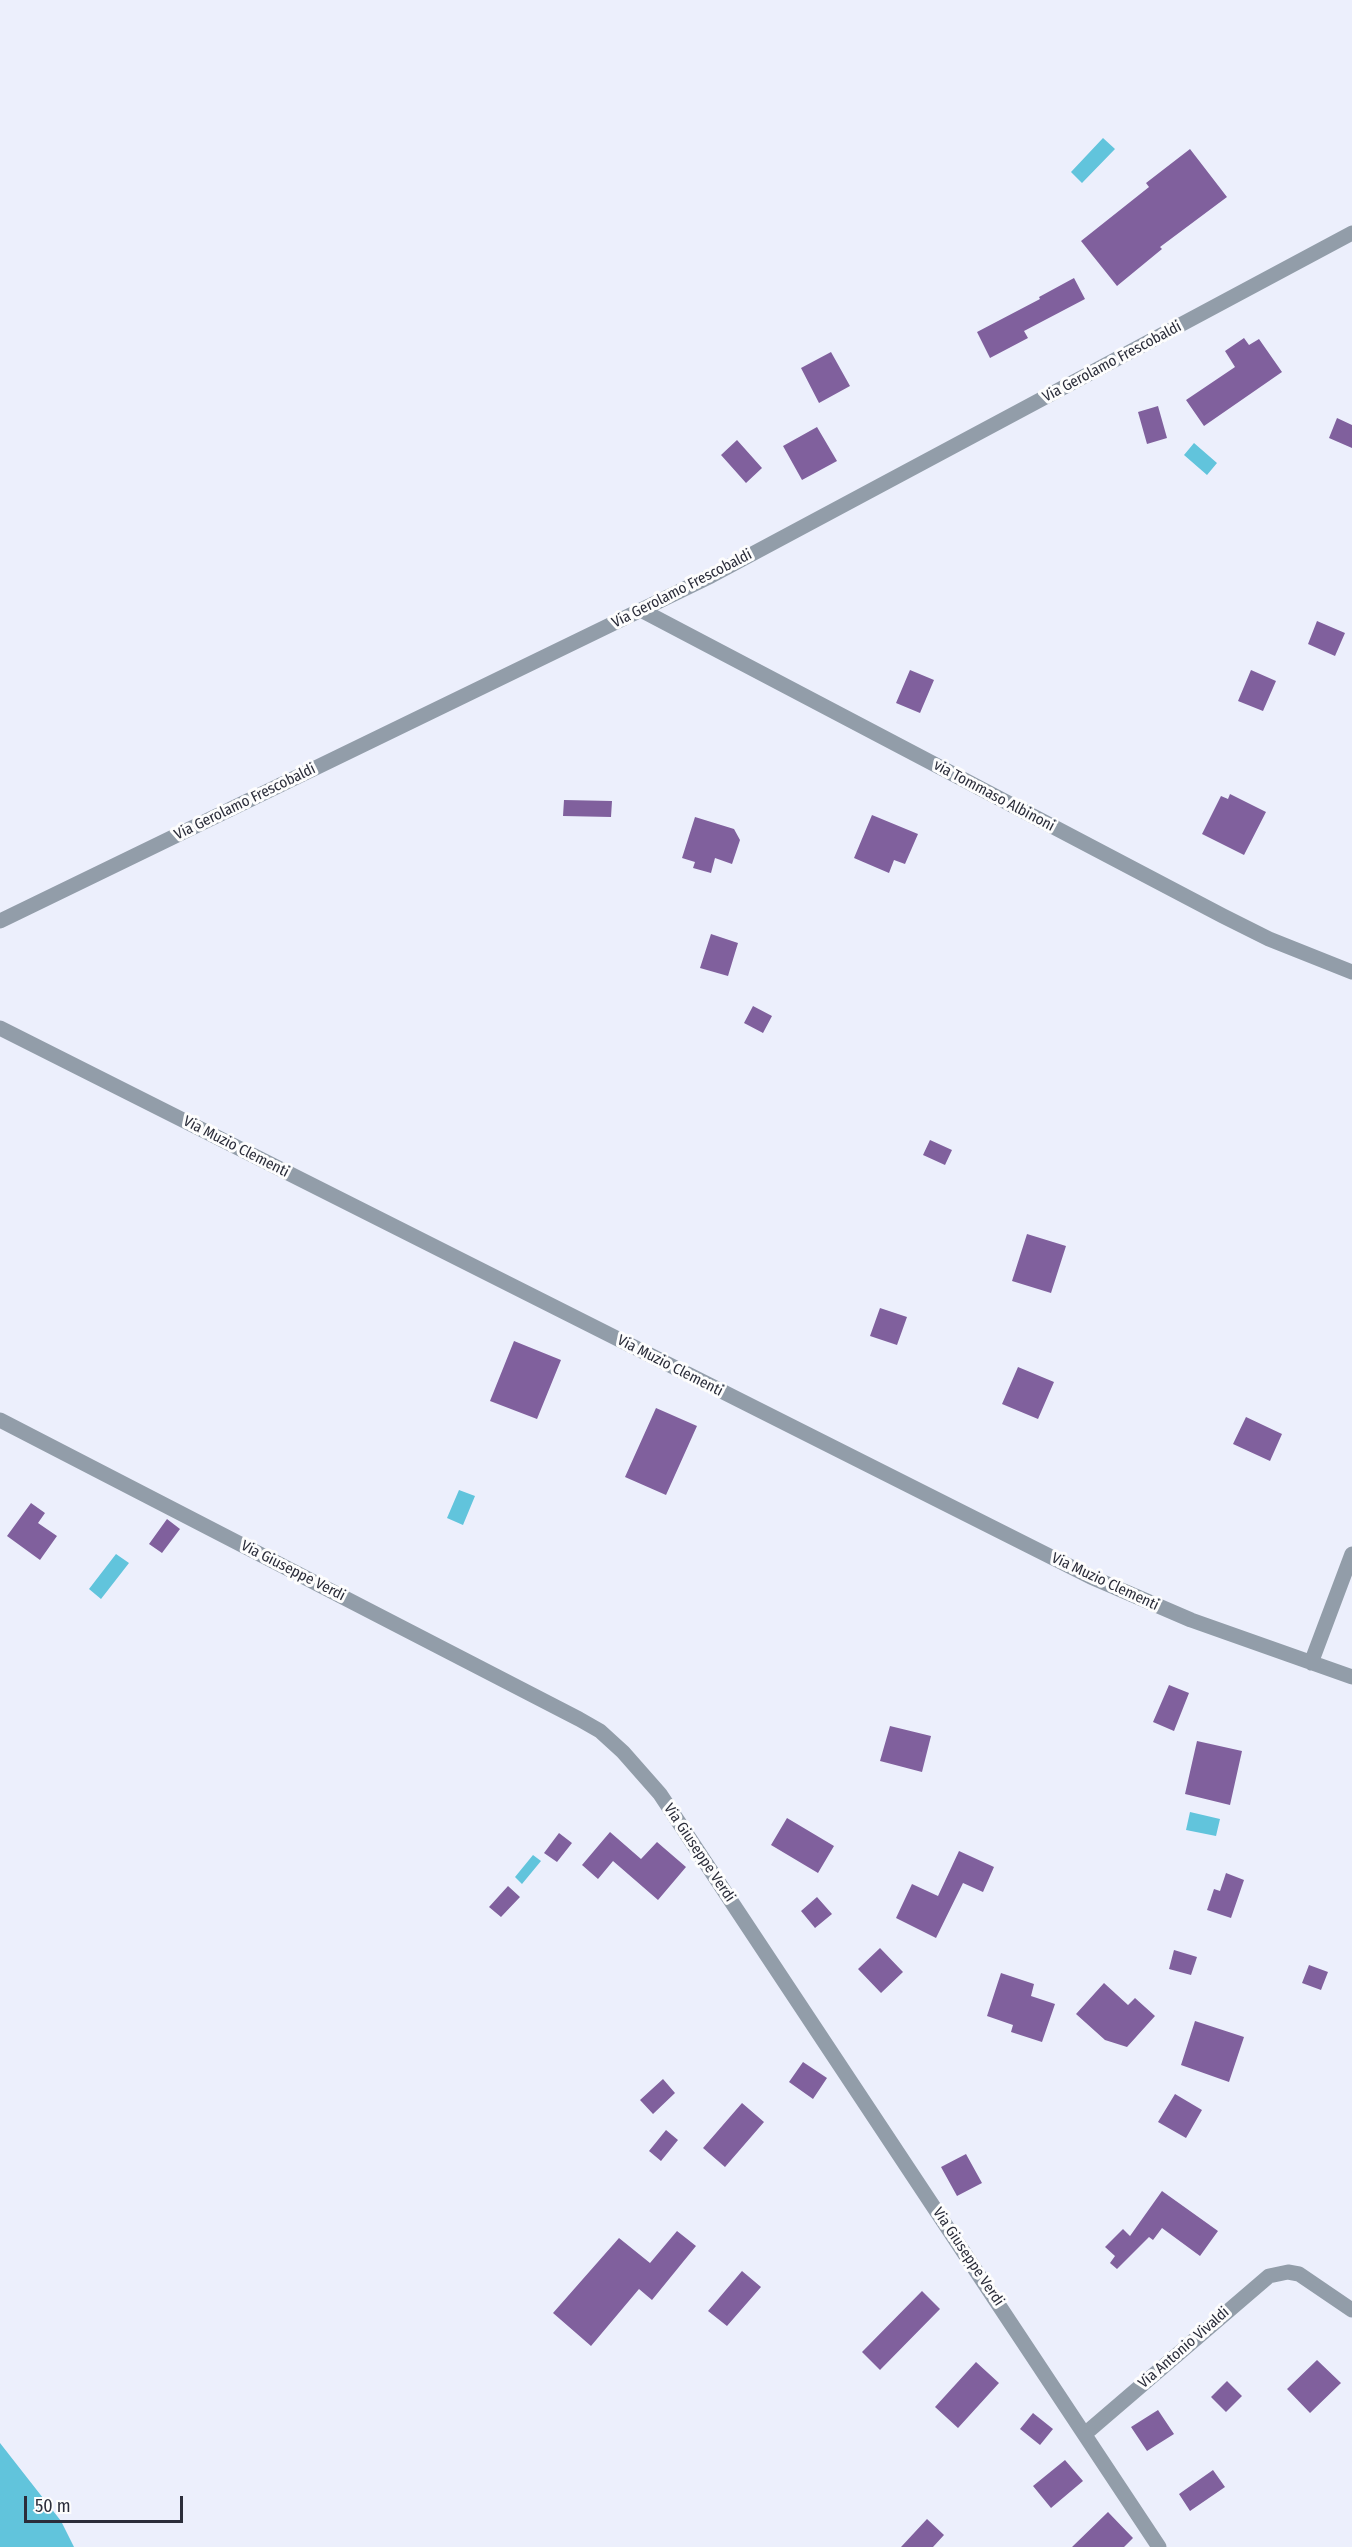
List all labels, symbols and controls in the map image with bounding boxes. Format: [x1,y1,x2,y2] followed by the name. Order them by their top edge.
[1040,318,1184,406] street label: Via Gerolamo Frescobaldi
[609,546,755,632] street label: Via Gerolamo Frescobaldi
[930,756,1058,836] street label: via Tommaso Albinoni
[172,760,318,844] street label: Via Gerolamo Frescobaldi
[180,1113,292,1181] street label: Via Muzio Clementi
[614,1332,726,1400] street label: Via Muzio Clementi
[238,1537,348,1605] street label: Via Giuseppe Verdi
[1049,1549,1161,1615] street label: Via Muzio Clementi
[660,1800,738,1906] street label: Via Giuseppe Verdi
[929,2204,1007,2310] street label: Via Giuseppe Verdi
[1135,2304,1233,2392] street label: Via Antonio Vivaldi
[27,2484,186,2522] scale bar
[35,2495,71,2517] text: 50 m

